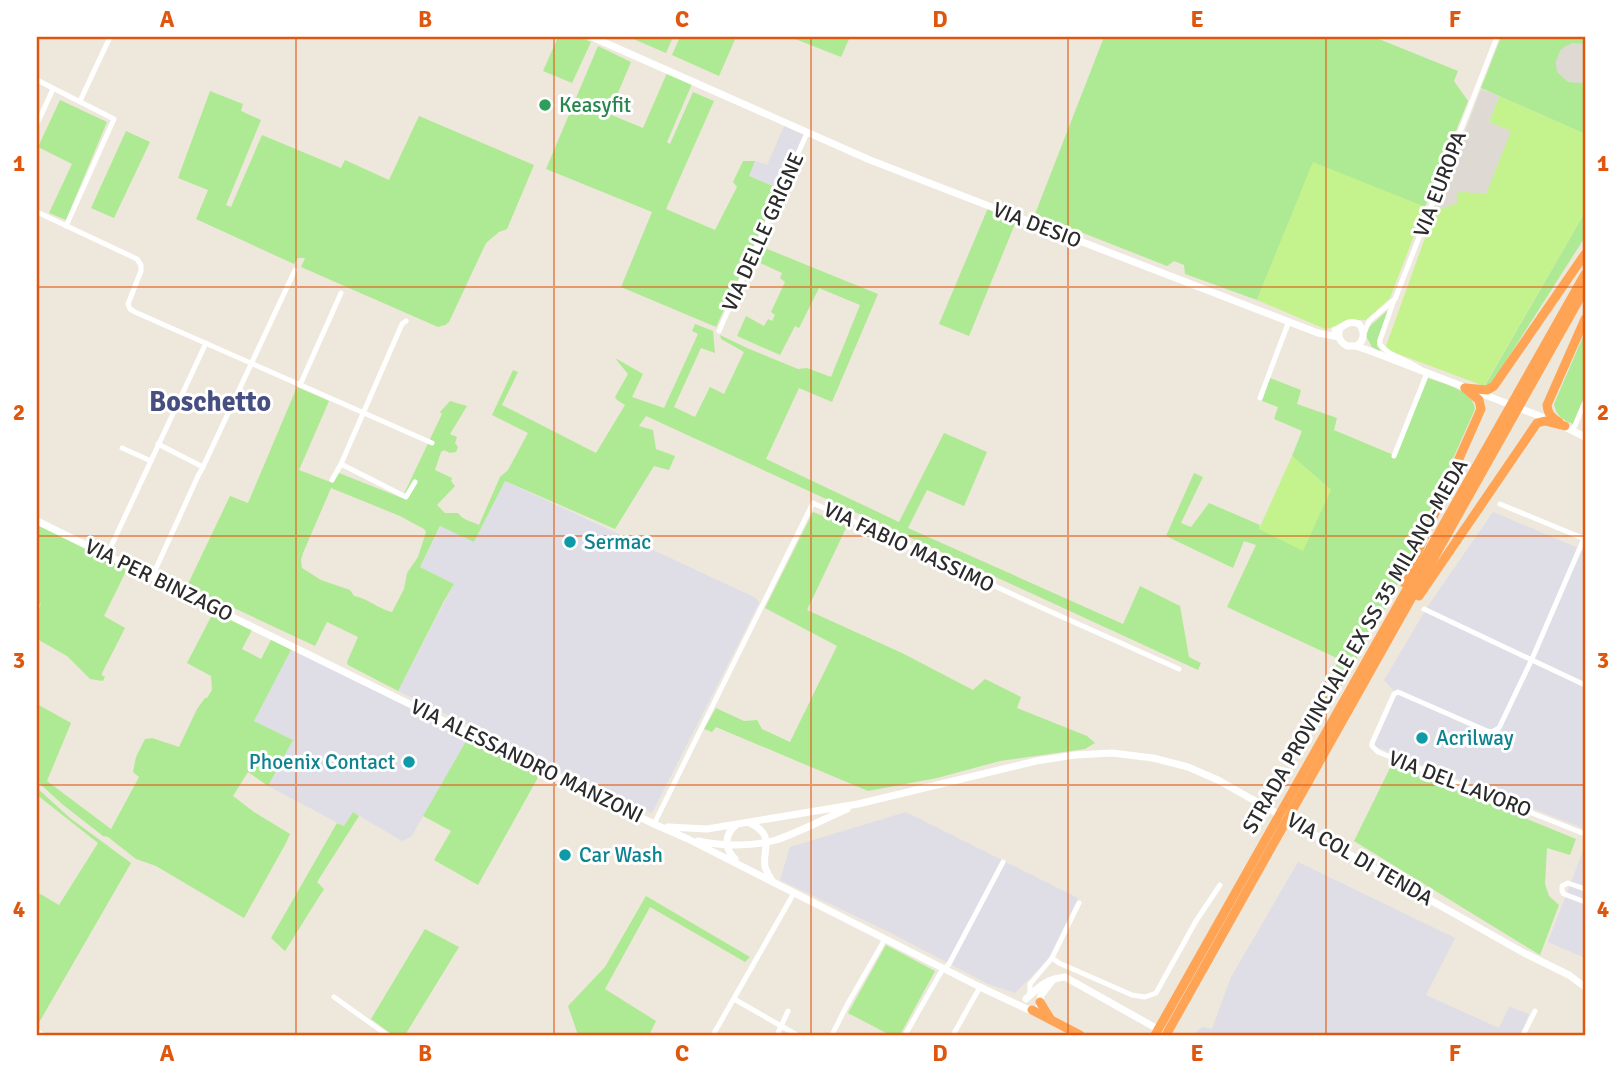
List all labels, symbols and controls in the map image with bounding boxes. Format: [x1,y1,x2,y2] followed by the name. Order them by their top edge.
[160,5,175,34] text: A
[418,5,432,34] text: B
[675,5,689,34] text: C
[932,5,948,34] text: D
[1190,5,1204,34] text: E
[1449,5,1461,34] text: F
[559,92,631,118] place label: Keasyfit
[537,97,553,113] marker: Keasyfit
[1408,127,1472,241] street label: VIA EUROPA
[13,149,25,178] text: 1
[716,149,810,315] street label: VIA DELLE GRIGNE
[1597,149,1609,178] text: 1
[989,196,1085,254] street label: VIA DESIO
[149,385,271,419] district label: Boschetto
[13,398,25,427] text: 2
[1597,398,1609,427] text: 2
[1237,454,1473,838] street label: STRADA PROVINCIALE EX SS 35 MILANO-MEDA
[819,496,999,598] street label: VIA FABIO MASSIMO
[584,529,651,555] place label: Sermac
[81,533,237,627] street label: VIA PER BINZAGO
[562,534,578,550] marker: Sermac
[13,646,25,675] text: 3
[1597,646,1609,675] text: 3
[406,693,648,829] street label: VIA ALESSANDRO MANZONI
[1436,725,1514,751] place label: Acrilway
[1414,730,1430,746] marker: Acrilway
[1385,745,1535,823] street label: VIA DEL LAVORO
[249,749,395,775] place label: Phoenix Contact
[401,754,417,770] marker: Phoenix Contact
[1282,807,1438,911] street label: VIA COL DI TENDA
[579,842,663,868] place label: Car Wash
[557,847,573,863] marker: Car Wash
[13,895,25,924] text: 4
[1597,895,1609,924] text: 4
[160,1039,175,1068] text: A
[418,1039,432,1068] text: B
[675,1039,689,1068] text: C
[932,1039,948,1068] text: D
[1190,1039,1204,1068] text: E
[1449,1039,1461,1068] text: F

